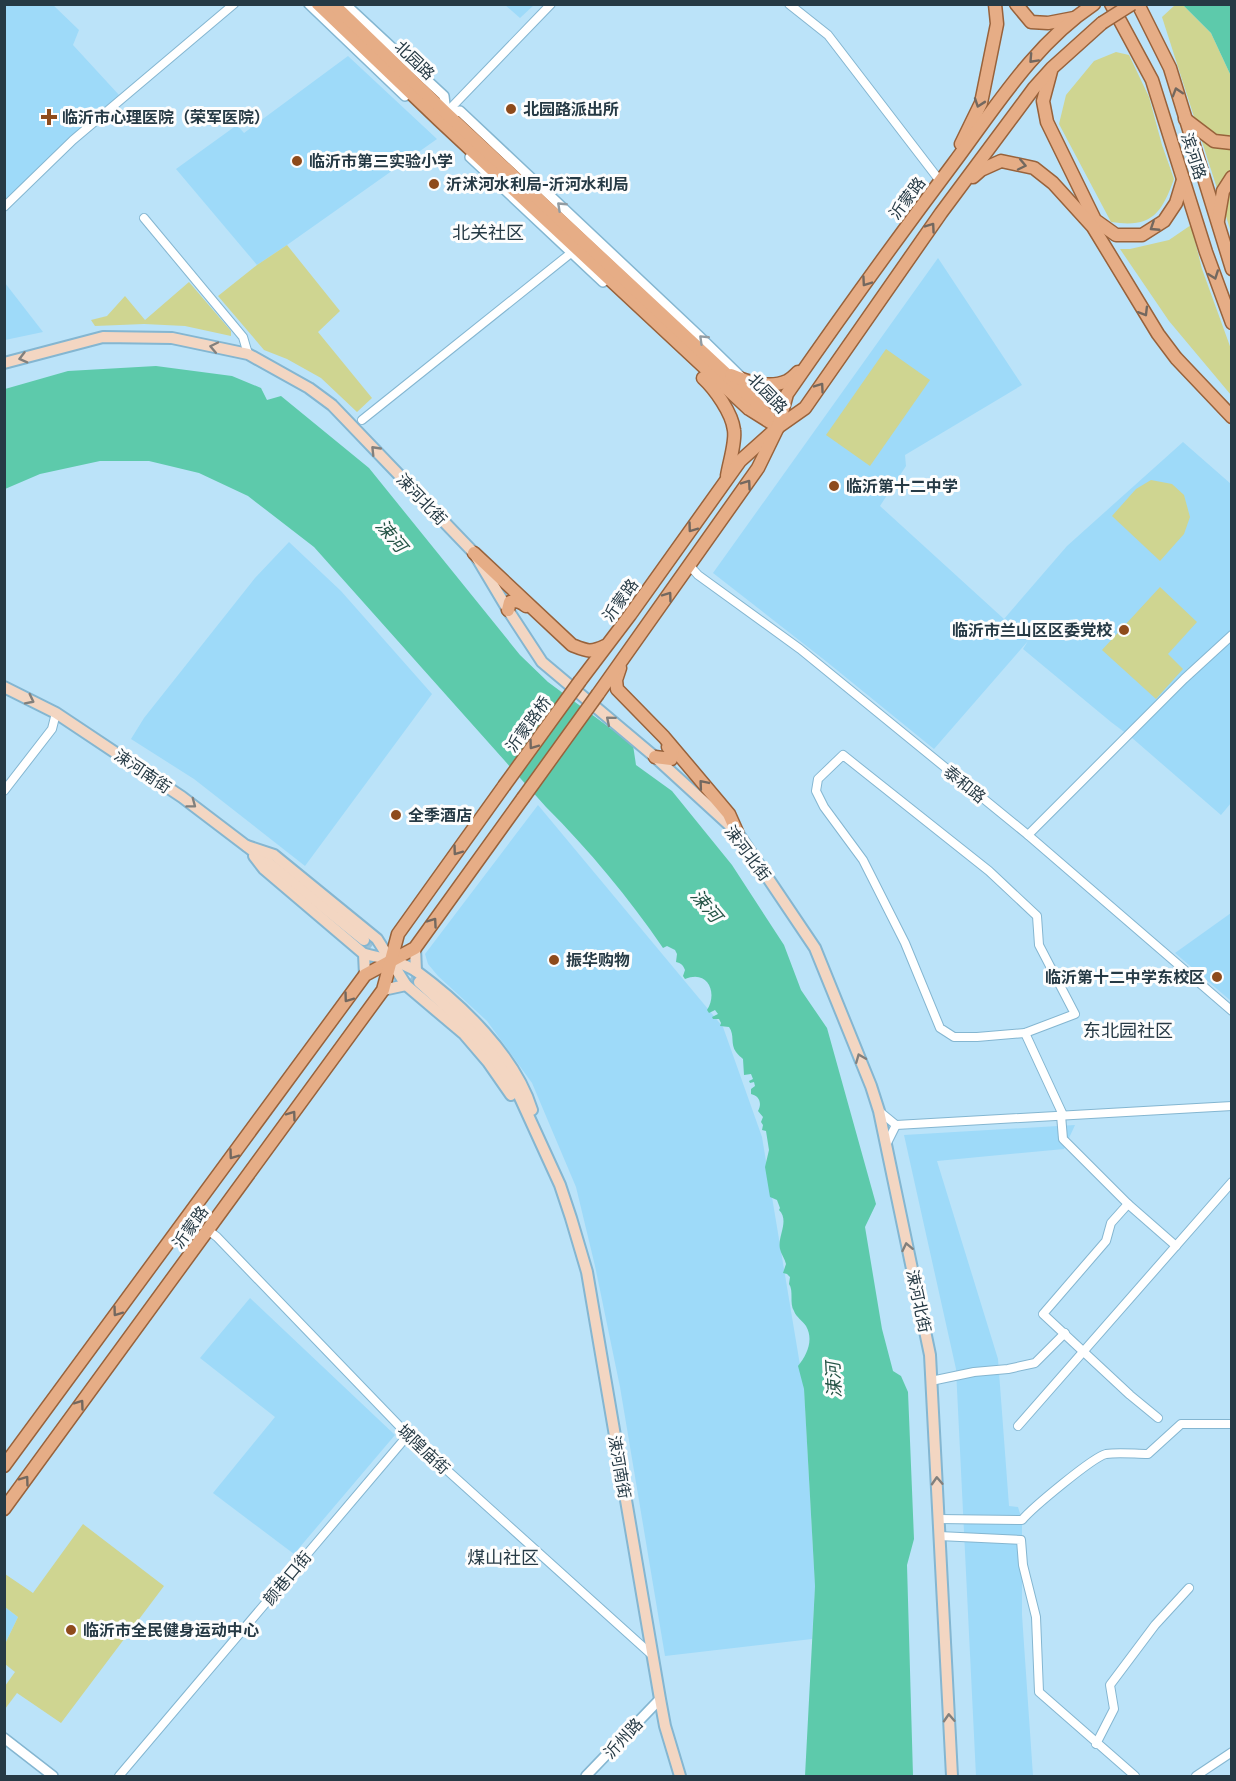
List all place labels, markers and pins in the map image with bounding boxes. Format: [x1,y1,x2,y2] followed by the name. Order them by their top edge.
[523,99,619,118] place label: 北园路派出所
[504,102,518,116] marker: 北园路派出所
[62,107,270,126] place label: 临沂市心理医院（荣军医院）
[40,108,58,126] marker: 临沂市心理医院（荣军医院）
[309,151,453,170] place label: 临沂市第三实验小学
[290,154,304,168] marker: 临沂市第三实验小学
[446,174,629,193] place label: 沂沭河水利局-沂河水利局
[427,177,441,191] marker: 沂沭河水利局-沂河水利局
[846,476,958,495] place label: 临沂第十二中学
[827,479,841,493] marker: 临沂第十二中学
[952,620,1113,639] place label: 临沂市兰山区区委党校
[1117,623,1131,637] marker: 临沂市兰山区区委党校
[408,805,472,824] place label: 全季酒店
[389,808,403,822] marker: 全季酒店
[566,950,630,969] place label: 振华购物
[547,953,561,967] marker: 振华购物
[1045,967,1205,986] place label: 临沂第十二中学东校区
[1210,970,1224,984] marker: 临沂第十二中学东校区
[83,1620,259,1639] place label: 临沂市全民健身运动中心
[64,1623,78,1637] marker: 临沂市全民健身运动中心

